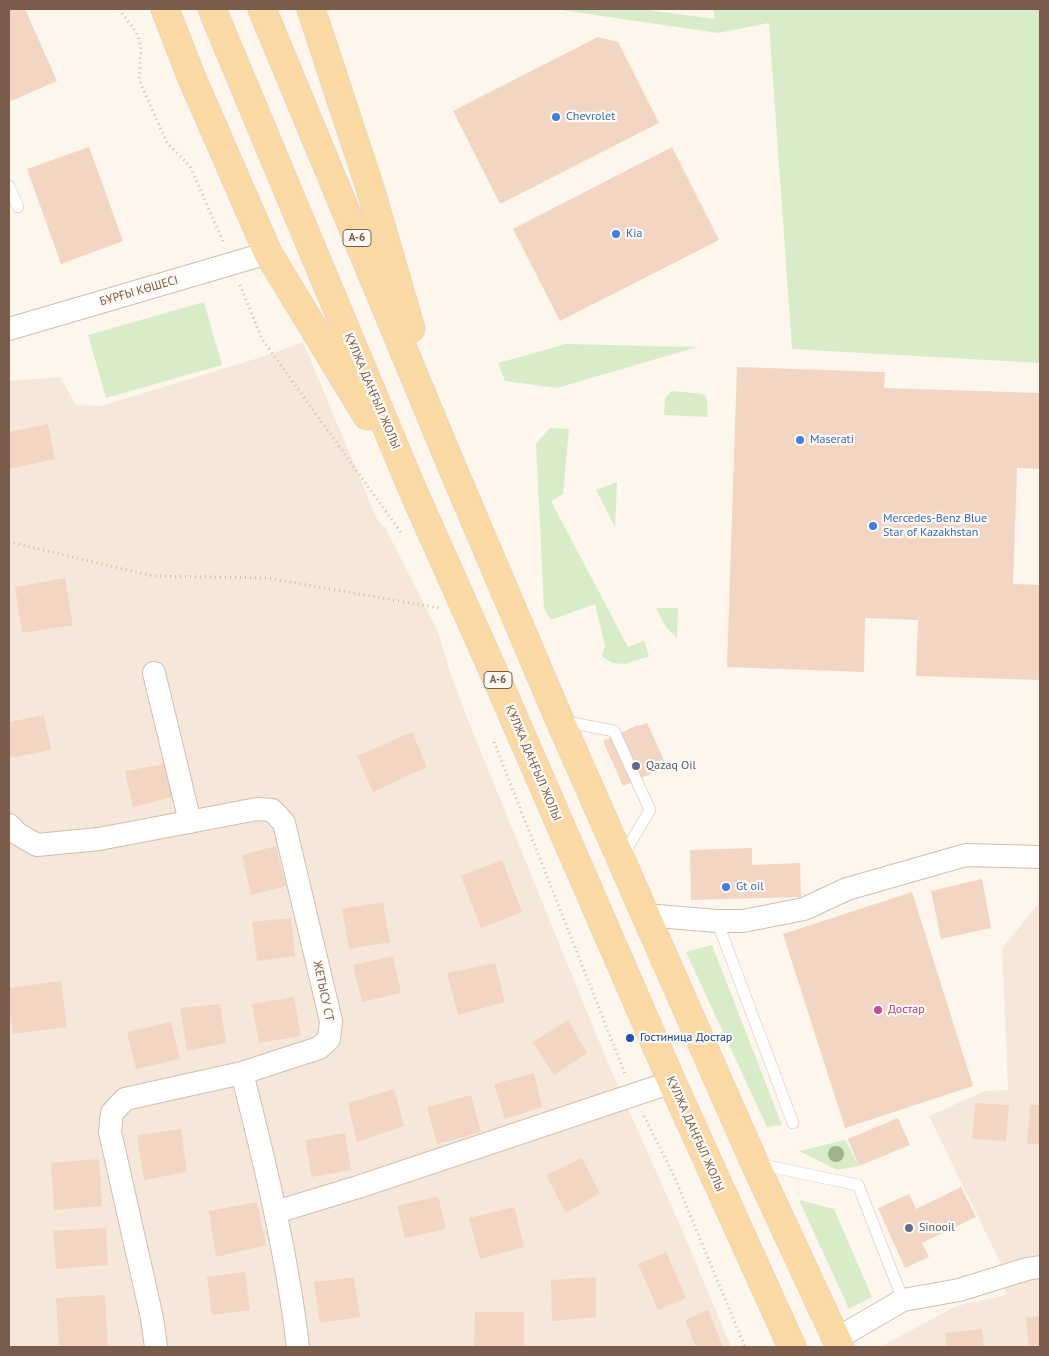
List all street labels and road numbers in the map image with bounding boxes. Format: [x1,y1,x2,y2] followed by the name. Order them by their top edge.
[343,230,371,247] road number: A-6
[98,273,180,309] street label: БҰРҒЫ КӨШЕСІ
[341,331,403,451] street label: ҚҰЛЖА ДАҢҒЫЛ ЖОЛЫ
[484,672,512,688] road number: A-6
[502,703,564,823] street label: ҚҰЛЖА ДАҢҒЫЛ ЖОЛЫ
[310,959,336,1023] street label: ЖЕТЫСУ СТ
[663,1074,727,1194] street label: ҚҰЛЖА ДАҢҒЫЛ ЖОЛЫ

